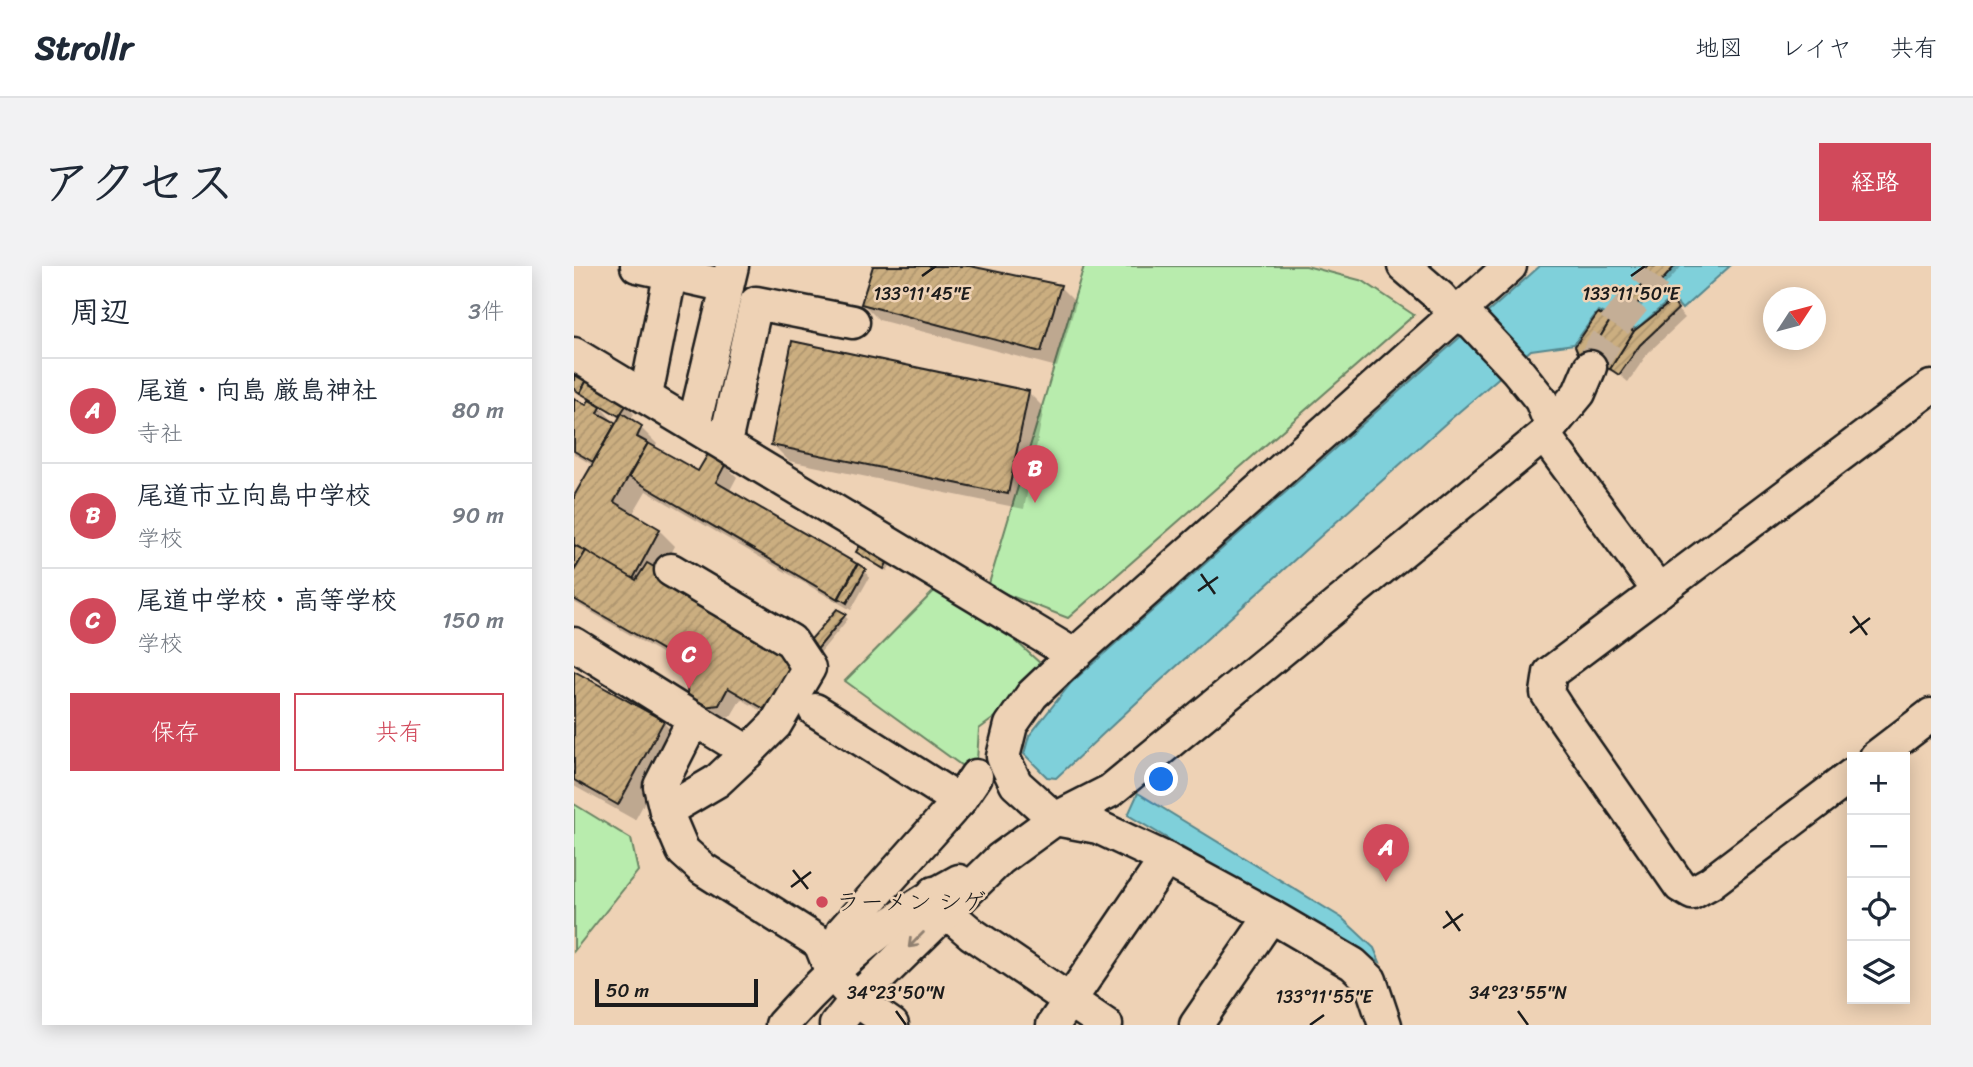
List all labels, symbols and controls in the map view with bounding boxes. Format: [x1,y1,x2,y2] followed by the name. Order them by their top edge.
[35,19,133,77] text: Strollr
[1695,27,1743,69] text: 地図
[1781,27,1852,69] text: レイヤ
[1890,27,1938,69] text: 共有
[42,139,235,226] text: アクセス
[1819,143,1931,221] button: 経路
[873,278,972,310] text: 133°11'45"E
[1582,278,1681,310] text: 133°11'50"E
[70,285,130,339] text: 周辺
[1763,287,1826,350] north arrow
[468,291,504,332] text: 3件
[137,367,378,413] text: 尾道・向島 厳島神社
[85,390,101,431] text: A
[452,390,504,431] text: 80 m
[137,413,183,454] text: 寺社
[1012,445,1058,503] pin: B
[137,472,371,518] text: 尾道市立向島中学校
[86,495,100,536] text: B
[452,495,504,536] text: 90 m
[137,518,183,559] text: 学校
[137,577,397,623] text: 尾道中学校・高等学校
[86,600,100,641] text: C
[442,600,504,641] text: 150 m
[137,623,183,664] text: 学校
[666,631,712,689] pin: C
[70,693,280,771] button: 保存
[294,693,504,771] button: 共有
[1847,752,1910,1004] map controls
[1847,752,1910,815] button: +
[1144,762,1178,796] your location
[1847,815,1910,878] button: −
[1363,824,1409,882] pin: A
[1847,878,1910,941] button: locate
[836,881,986,923] place label: ラーメン シゲ
[814,894,830,910] marker: ラーメン シゲ
[907,932,924,949] one-way arrow
[1847,941,1910,1004] button: layers
[606,974,649,1007] text: 50 m
[595,976,758,1008] scale bar
[847,977,946,1009] text: 34°23'50"N
[1469,977,1567,1009] text: 34°23'55"N
[1276,981,1373,1013] text: 133°11'55"E

